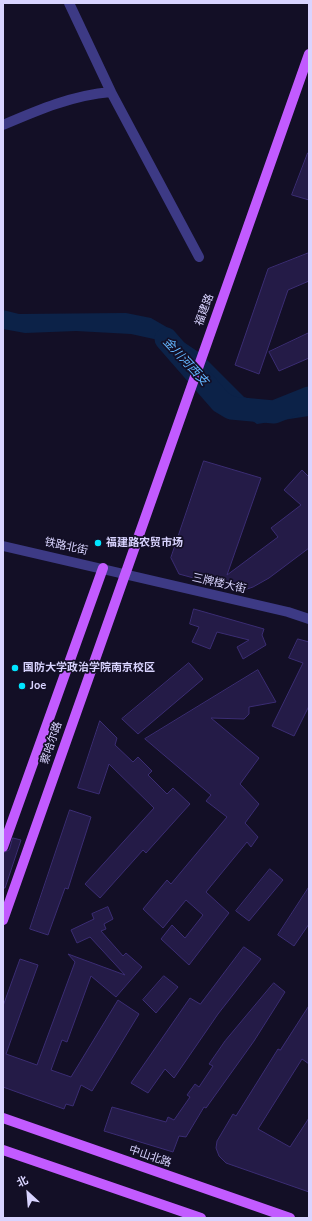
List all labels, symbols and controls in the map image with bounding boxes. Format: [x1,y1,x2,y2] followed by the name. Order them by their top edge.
[193,292,217,328] street label: 福建路
[159,335,211,389] water label: 金川河西支
[43,536,89,558] street label: 铁路北街
[106,536,183,550] place label: 福建路农贸市场
[93,538,103,548] marker: 福建路农贸市场
[191,571,247,597] street label: 三牌楼大街
[23,661,155,675] place label: 国防大学政治学院南京校区
[10,663,20,673] marker: 国防大学政治学院南京校区
[30,679,46,693] place label: Joe
[17,681,27,691] marker: Joe
[39,720,65,766] street label: 察哈尔路
[127,1144,173,1170] street label: 中山北路
[8,1173,48,1213] north arrow
[14,1173,31,1191] text: 北

